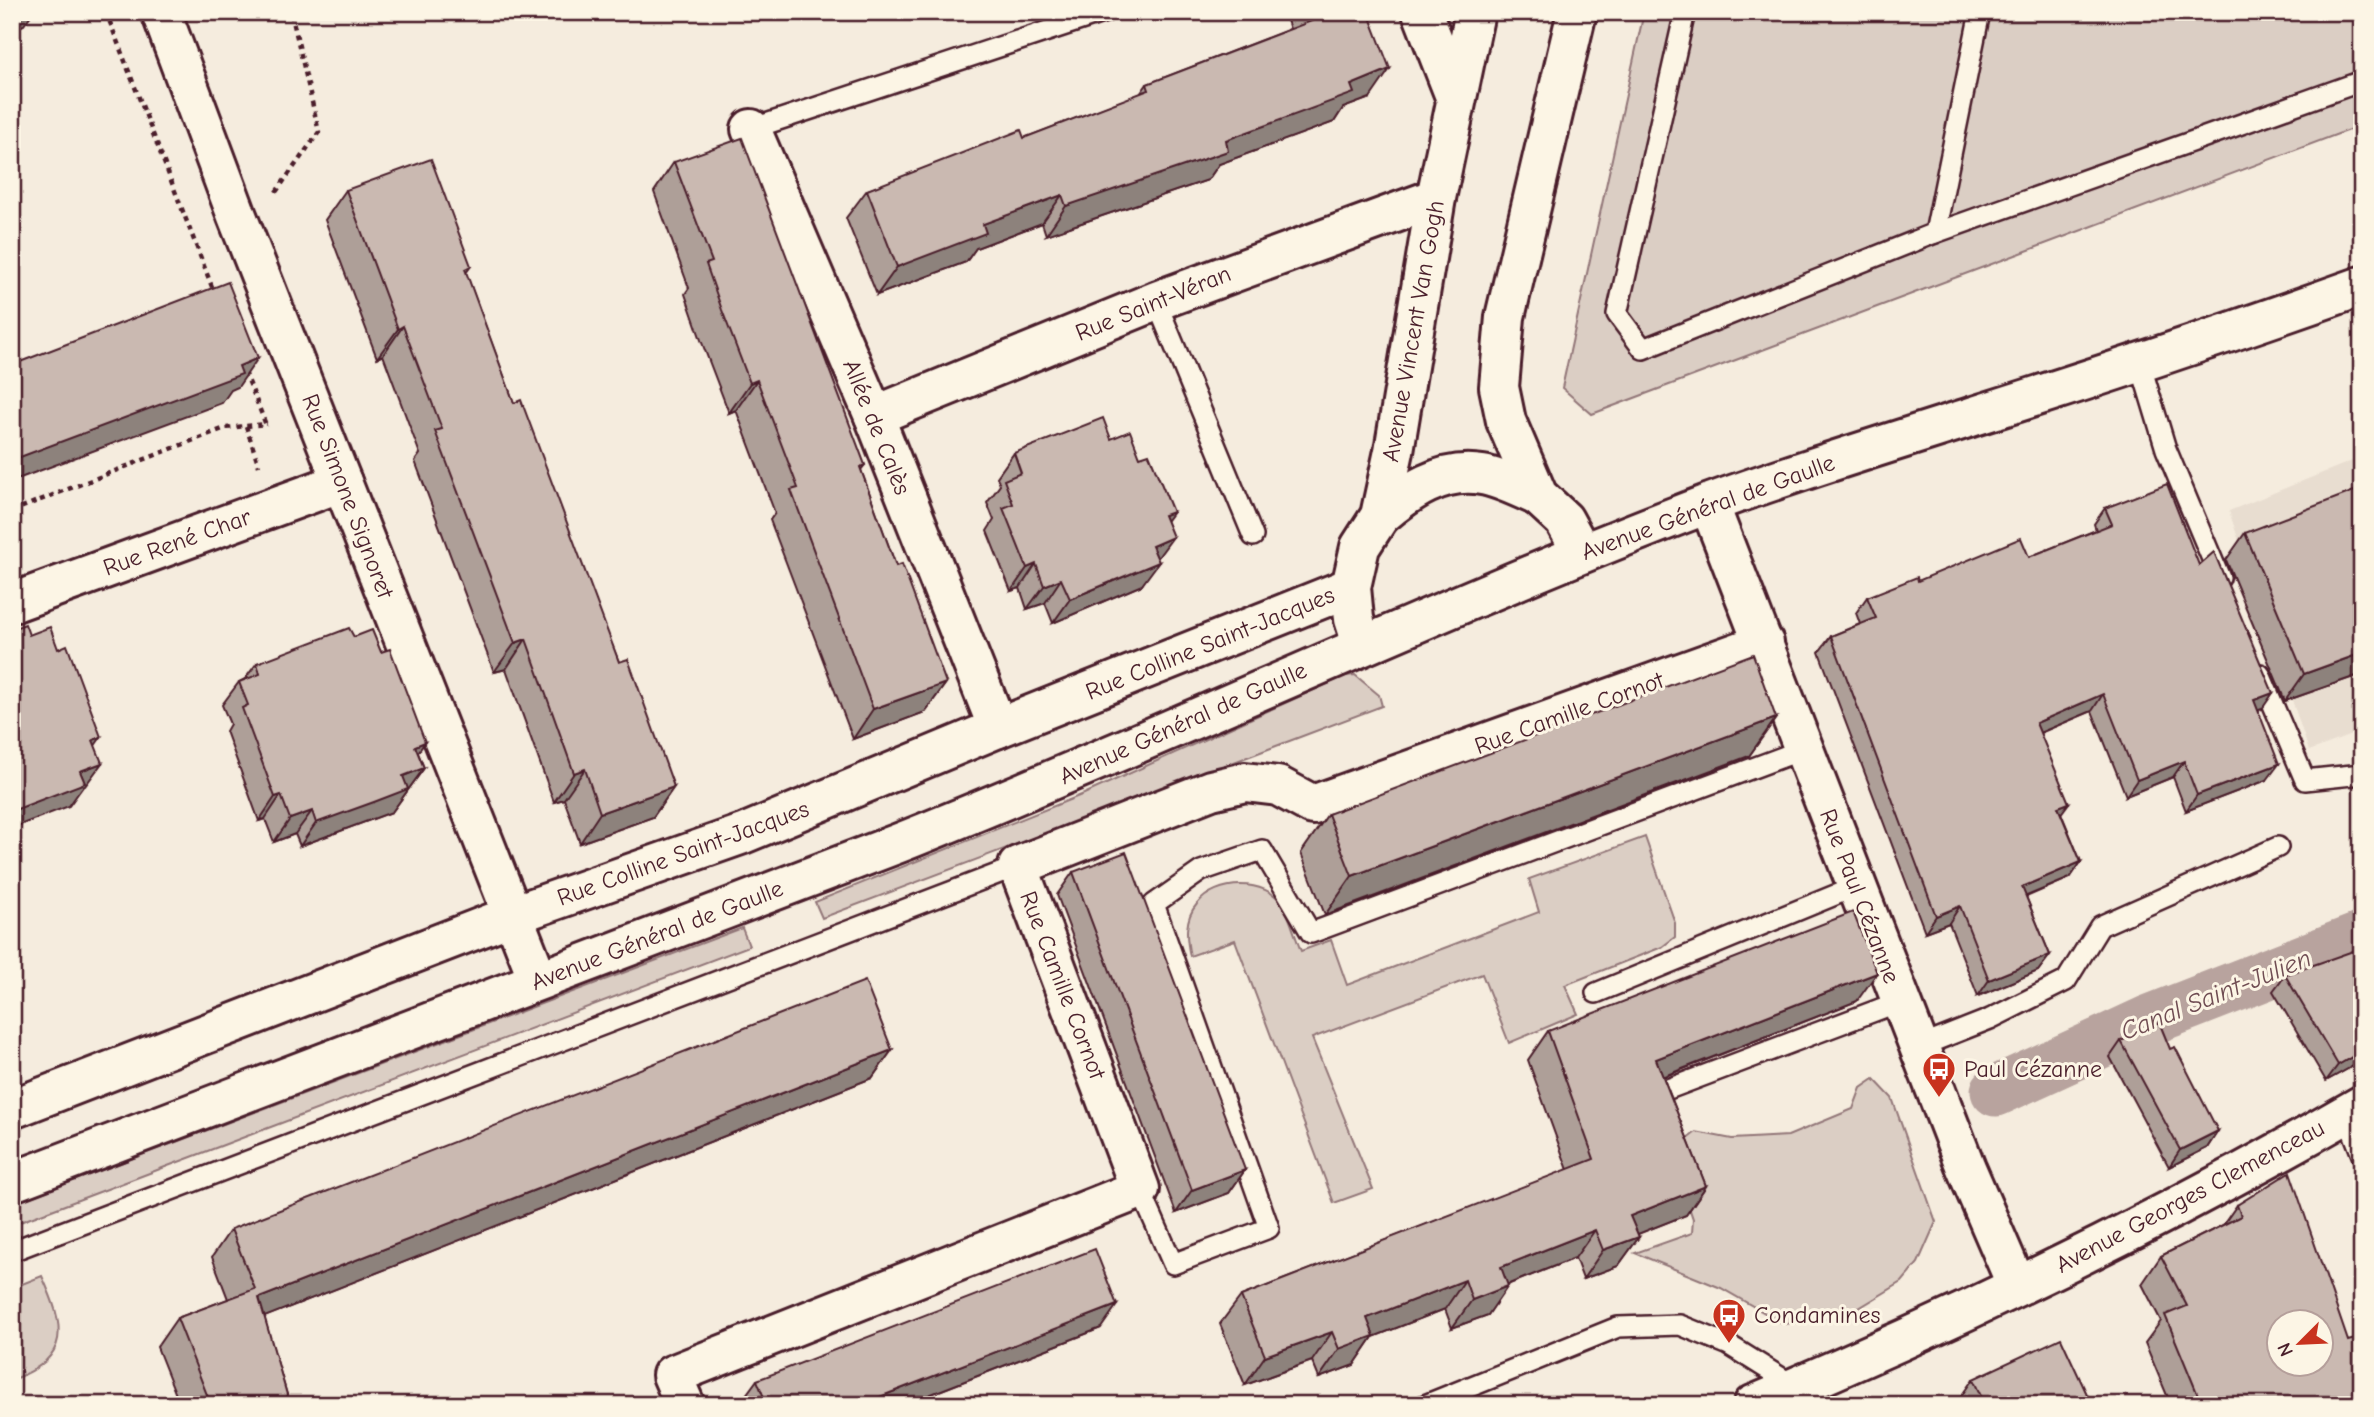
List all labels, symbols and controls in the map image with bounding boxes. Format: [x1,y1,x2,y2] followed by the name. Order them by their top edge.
[1376,198,1450,464] street label: Avenue Vincent Van Gogh
[1071,259,1235,347] street label: Rue Saint-Véran
[837,355,917,499] street label: Allée de Calès
[296,390,400,603] street label: Rue Simone Signoret
[1578,448,1838,566] street label: Avenue Général de Gaulle
[99,502,255,582] street label: Rue René Char
[1082,580,1338,706] street label: Rue Colline Saint-Jacques
[1055,656,1311,790] street label: Avenue Général de Gaulle
[1471,665,1668,760] street label: Rue Camille Cornot
[553,794,813,912] street label: Rue Colline Saint-Jacques
[1814,805,1906,987] street label: Rue Paul Cézanne
[527,874,787,996] street label: Avenue Général de Gaulle
[1014,887,1112,1084] street label: Rue Camille Cornot
[2116,943,2316,1047] water label: Canal Saint-Julien
[1920,1050,1958,1099] bus stop icon: Paul Cézanne
[1964,1055,2102,1083] place label: Paul Cézanne
[2051,1113,2329,1279] street label: Avenue Georges Clemenceau
[1710,1296,1748,1345] bus stop icon: Condamines
[1754,1301,1880,1329] place label: Condamines
[2266,1308,2336,1378] north arrow
[2273,1339,2298,1360] text: N

